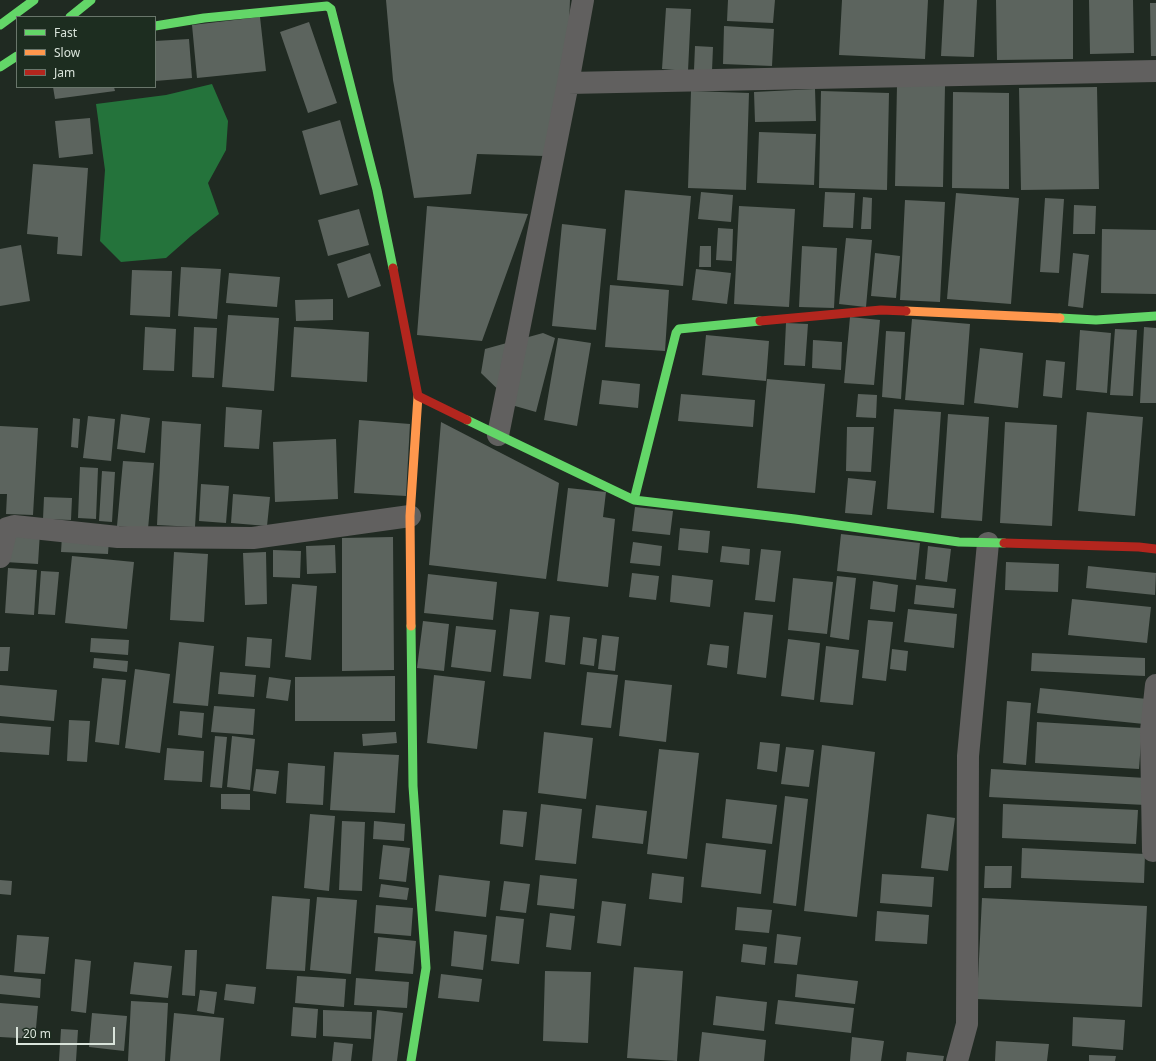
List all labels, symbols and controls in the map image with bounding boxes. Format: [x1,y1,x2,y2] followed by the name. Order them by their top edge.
[16,16,156,88] legend
[54,24,77,41] text: Fast
[54,44,80,61] text: Slow
[54,64,75,81] text: Jam
[18,1019,117,1045] scale bar
[23,1025,51,1042] text: 20 m

